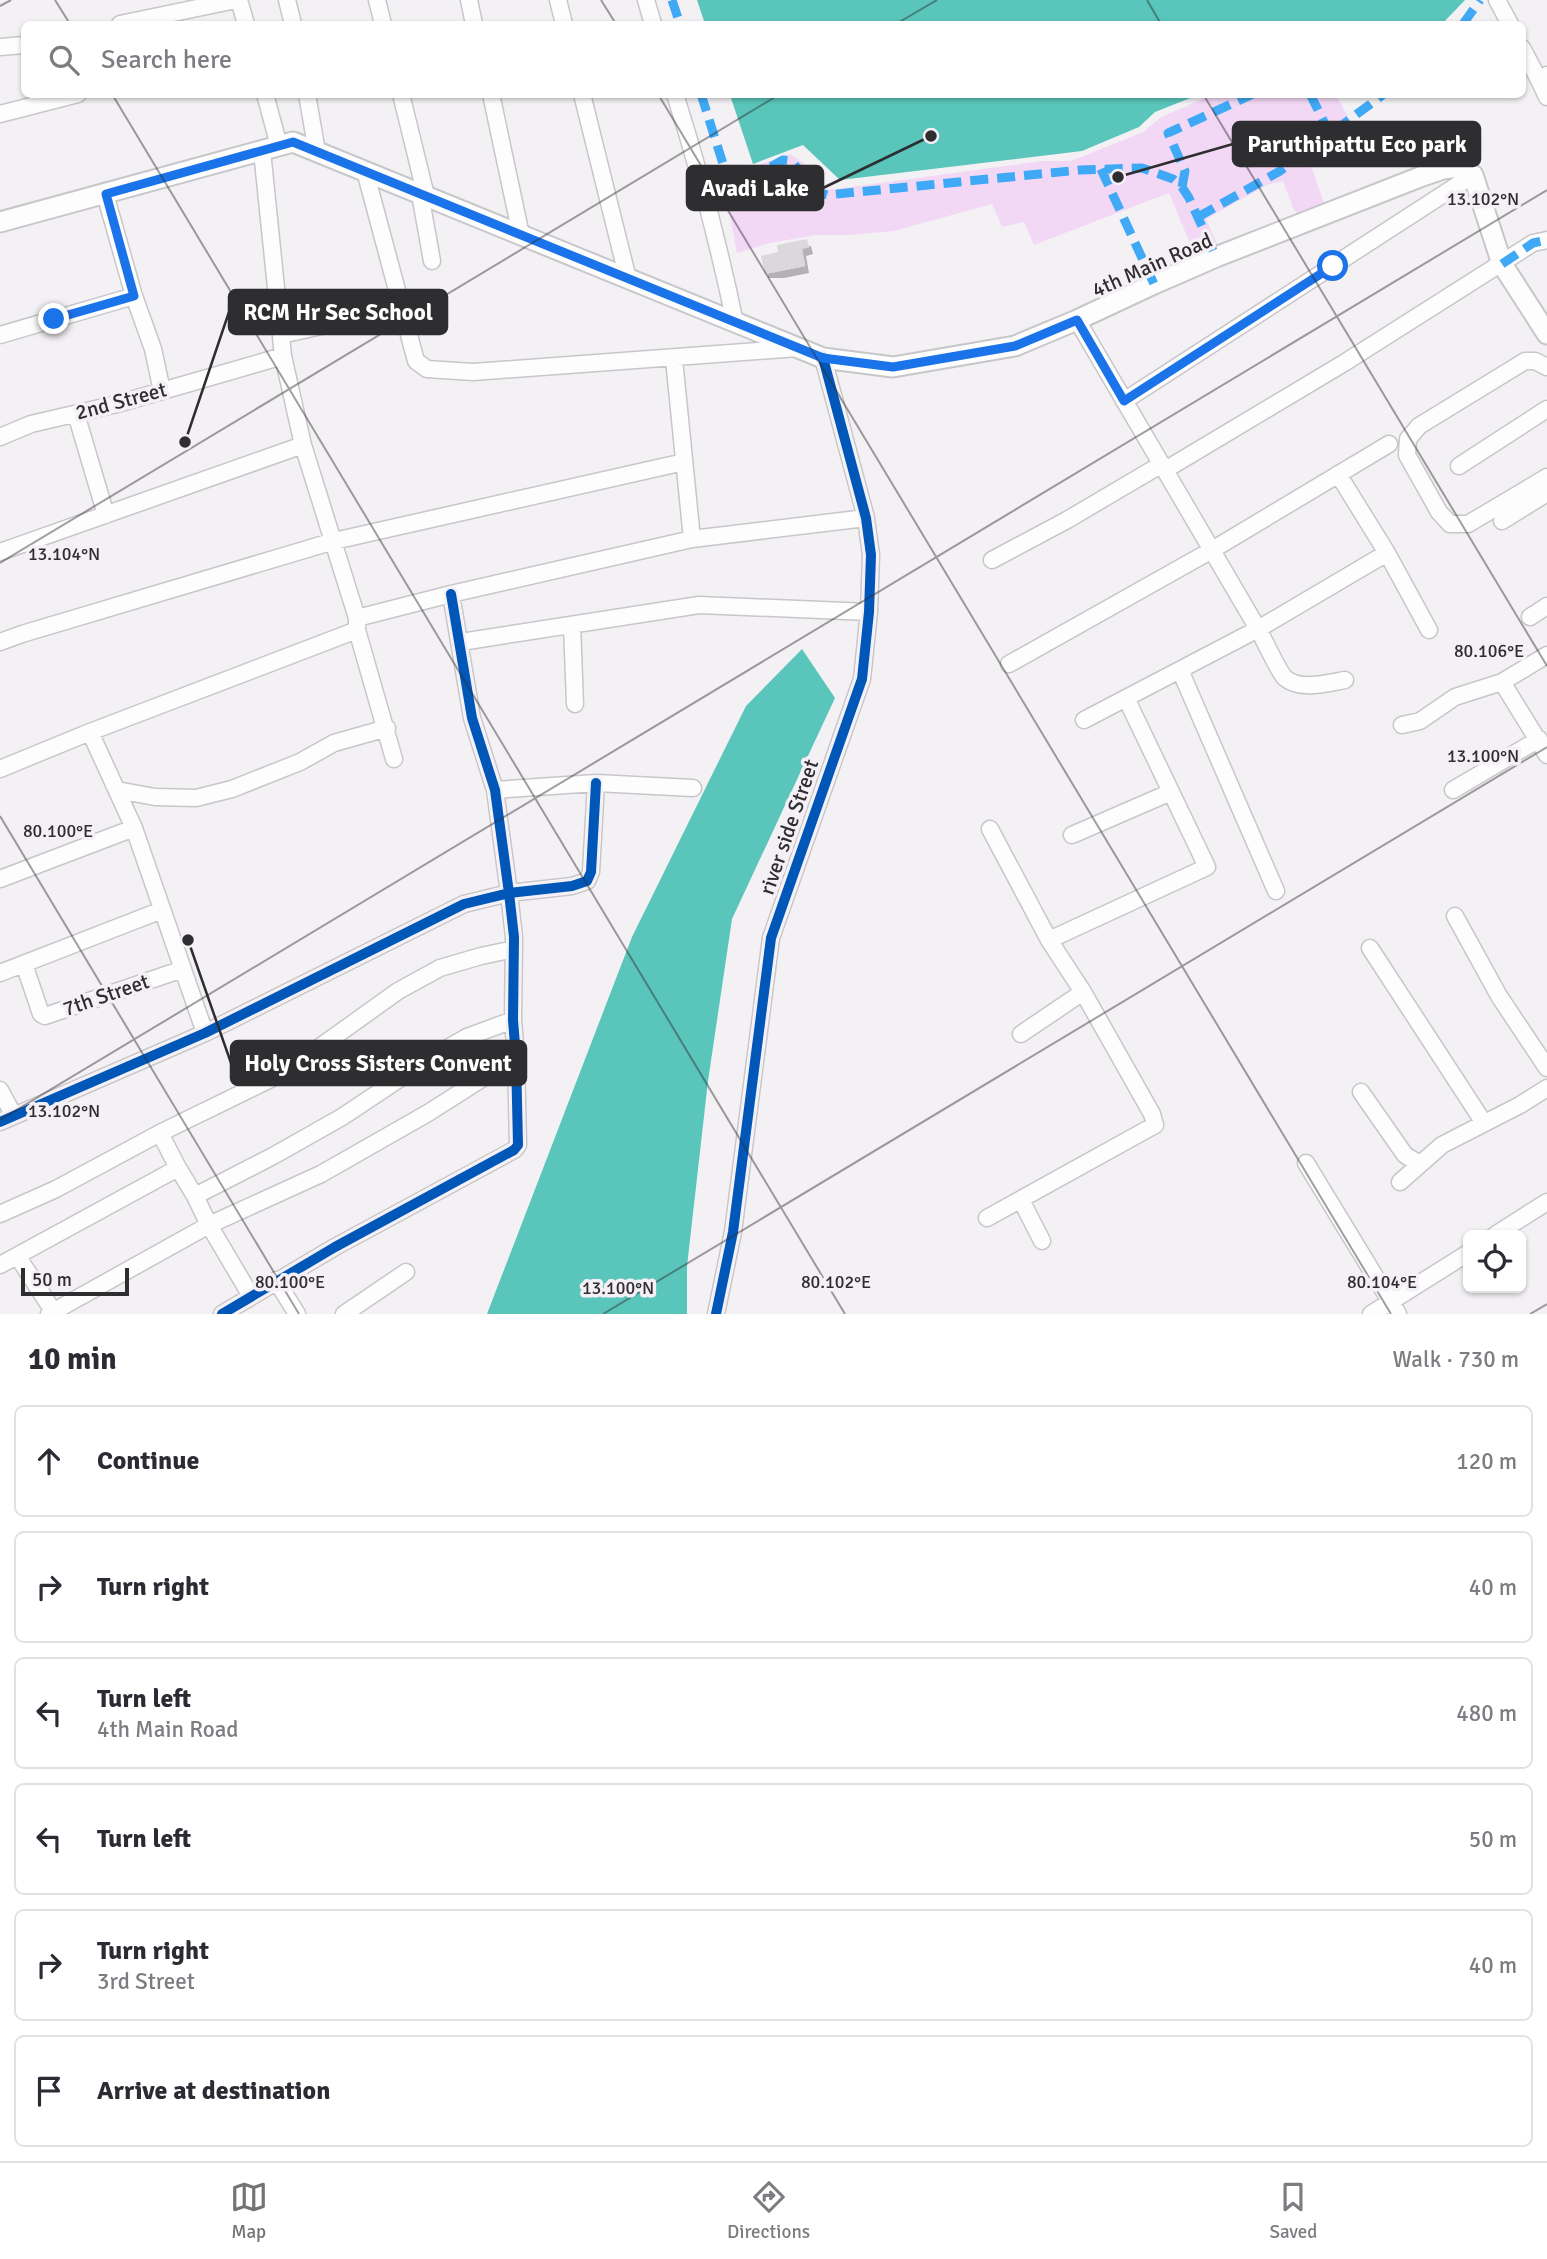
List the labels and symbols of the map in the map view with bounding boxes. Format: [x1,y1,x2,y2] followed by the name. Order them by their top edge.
[1233,122,1480,166] callout: Paruthipattu Eco park
[1247,130,1467,159] text: Paruthipattu Eco park
[687,166,823,210] callout: Avadi Lake
[701,174,809,203] text: Avadi Lake
[1447,188,1519,210] text: 13.102°N
[1088,227,1216,303] street label: 4th Main Road
[1317,250,1348,281] route start
[229,290,447,334] callout: RCM Hr Sec School
[243,298,433,327] text: RCM Hr Sec School
[38,303,69,334] route end
[73,376,169,426] street label: 2nd Street
[28,543,100,565] text: 13.104°N
[1454,640,1524,662] text: 80.106°E
[1447,745,1519,767] text: 13.100°N
[754,756,824,898] street label: river side Street
[23,820,93,842] text: 80.100°E
[59,968,153,1022] street label: 7th Street
[231,1041,526,1085] callout: Holy Cross Sisters Convent
[244,1049,512,1078] text: Holy Cross Sisters Convent
[28,1100,100,1122] text: 13.102°N
[21,1265,130,1297] scale bar
[255,1271,325,1293] text: 80.100°E
[801,1271,871,1293] text: 80.102°E
[1347,1271,1417,1293] text: 80.104°E
[582,1277,654,1299] text: 13.100°N

